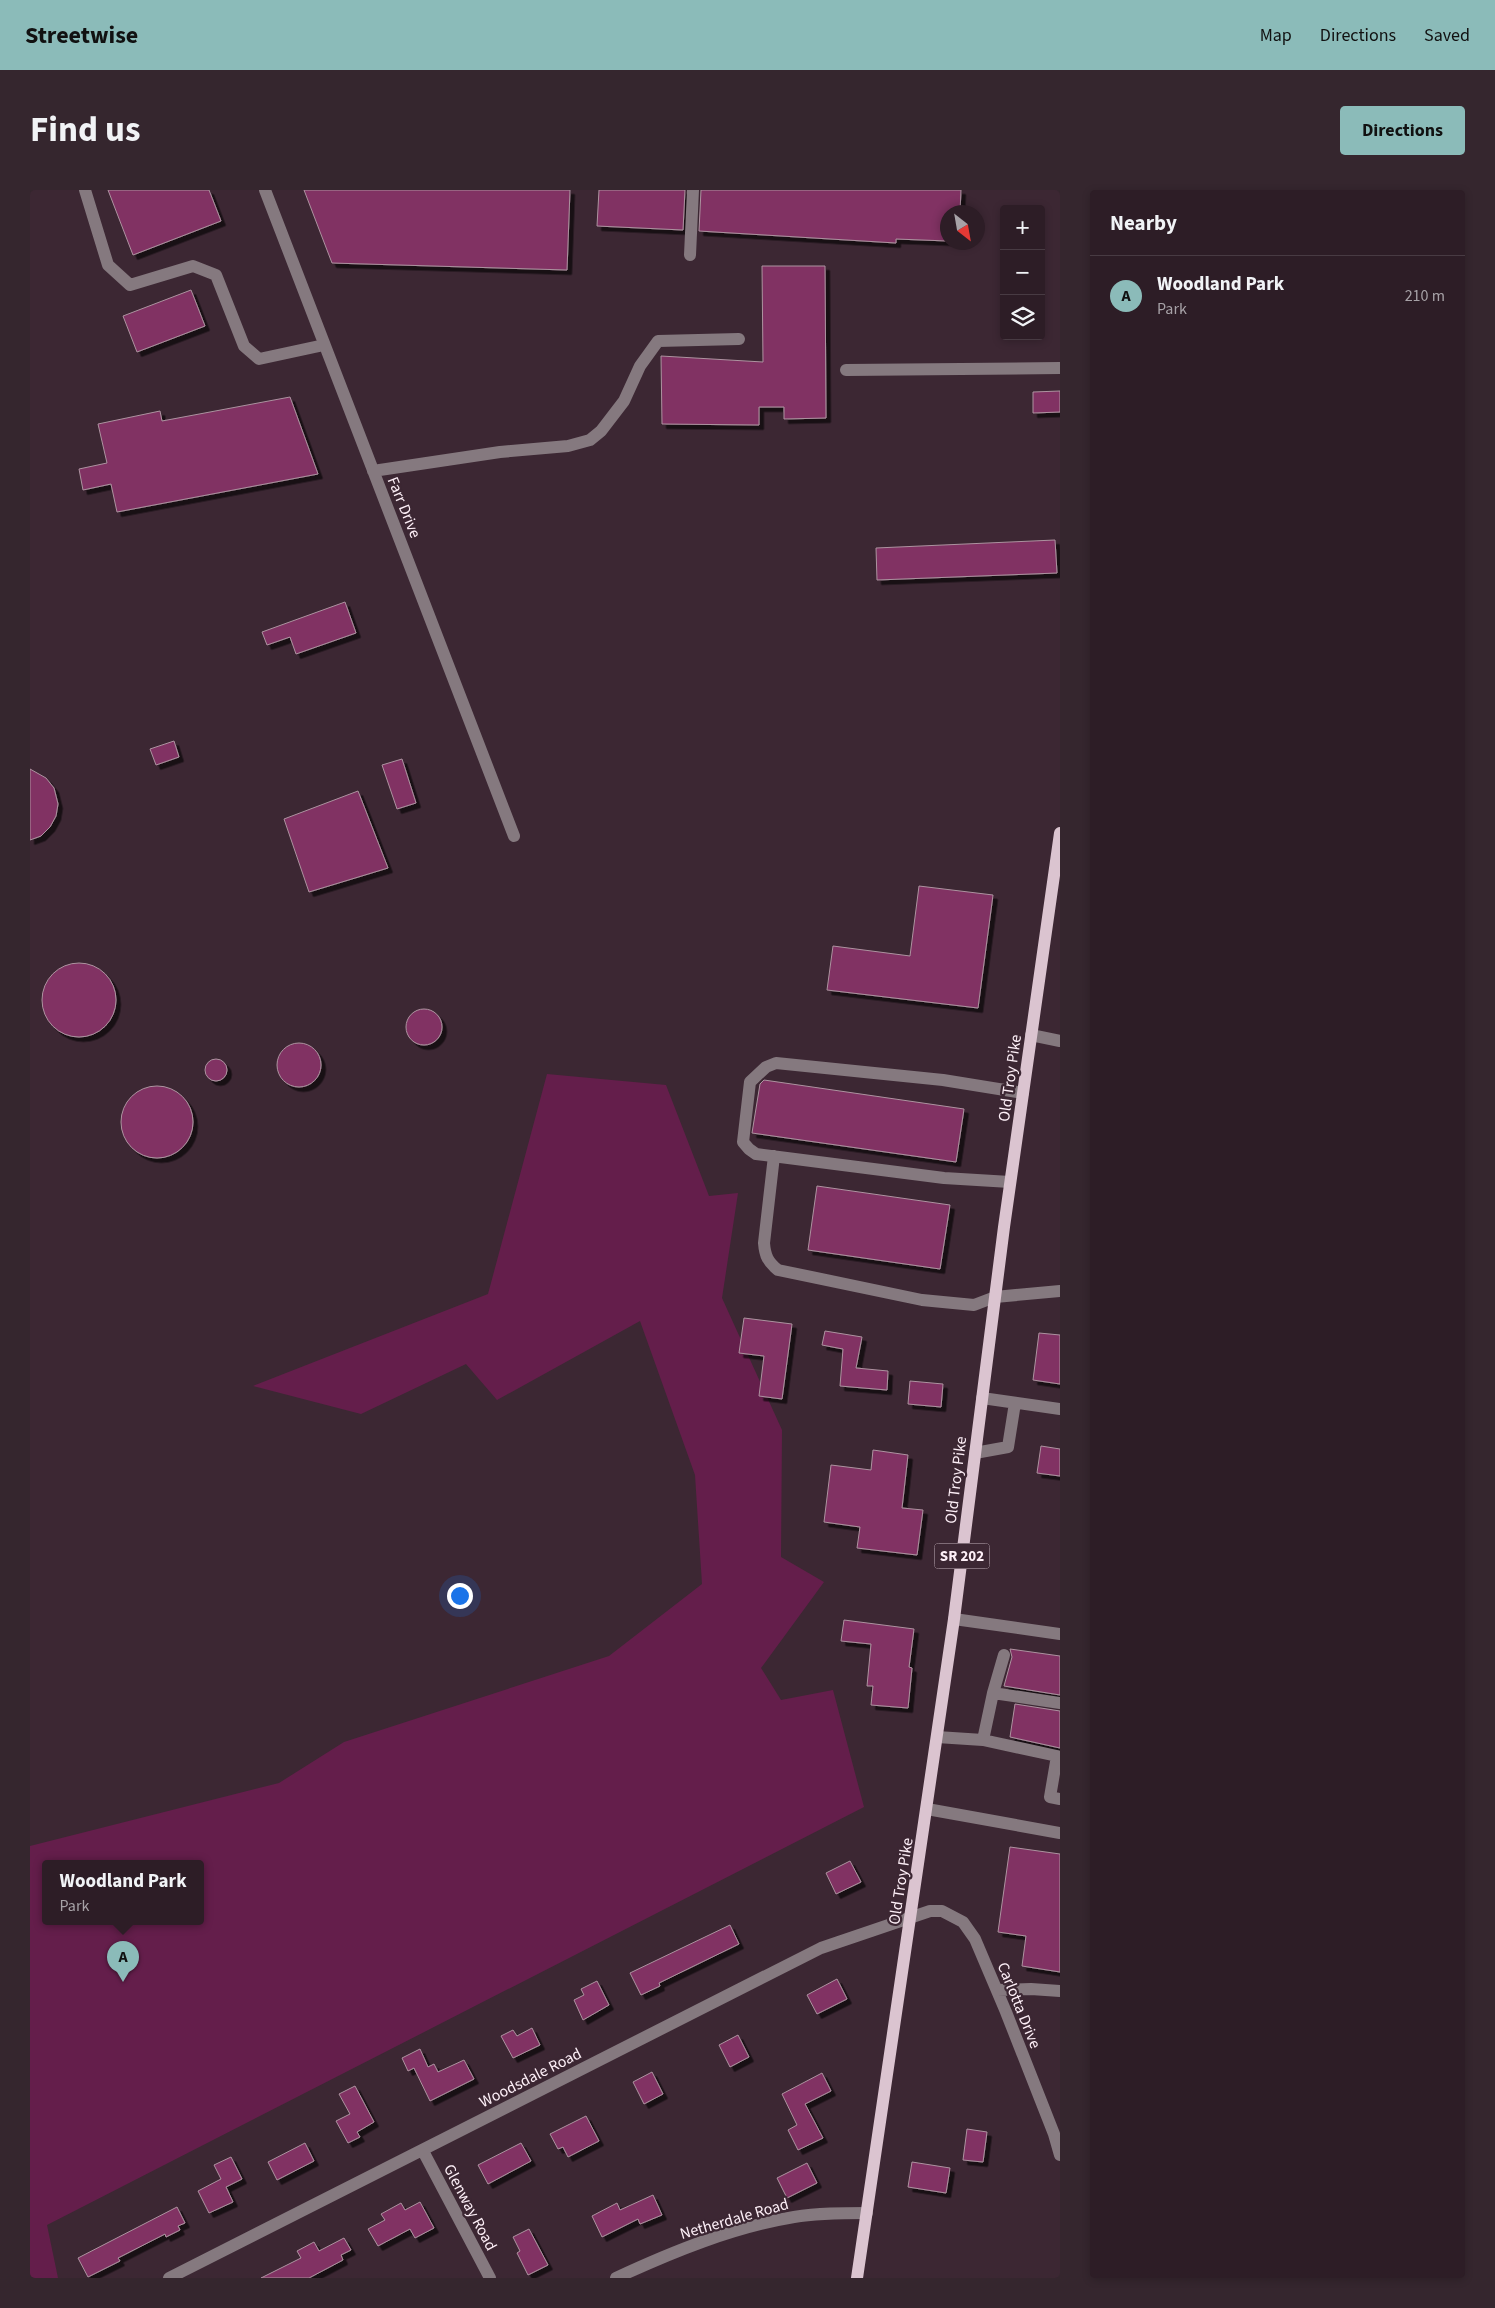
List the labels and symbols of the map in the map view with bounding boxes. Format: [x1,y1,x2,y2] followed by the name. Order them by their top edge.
[940,205,985,250] north arrow
[382,473,426,541] street label: Farr Drive
[993,1033,1027,1123] street label: Old Troy Pike
[940,1435,972,1525] street label: Old Troy Pike
[934,1544,990,1568] road number: SR 202
[447,1583,473,1609] your location
[883,1836,919,1926] street label: Old Troy Pike
[107,1941,139,1982] pin: A
[992,1959,1046,2052] street label: Carlotta Drive
[476,2043,585,2113] street label: Woodsdale Road
[438,2160,502,2255] street label: Glenway Road
[677,2193,791,2245] street label: Netherdale Road

